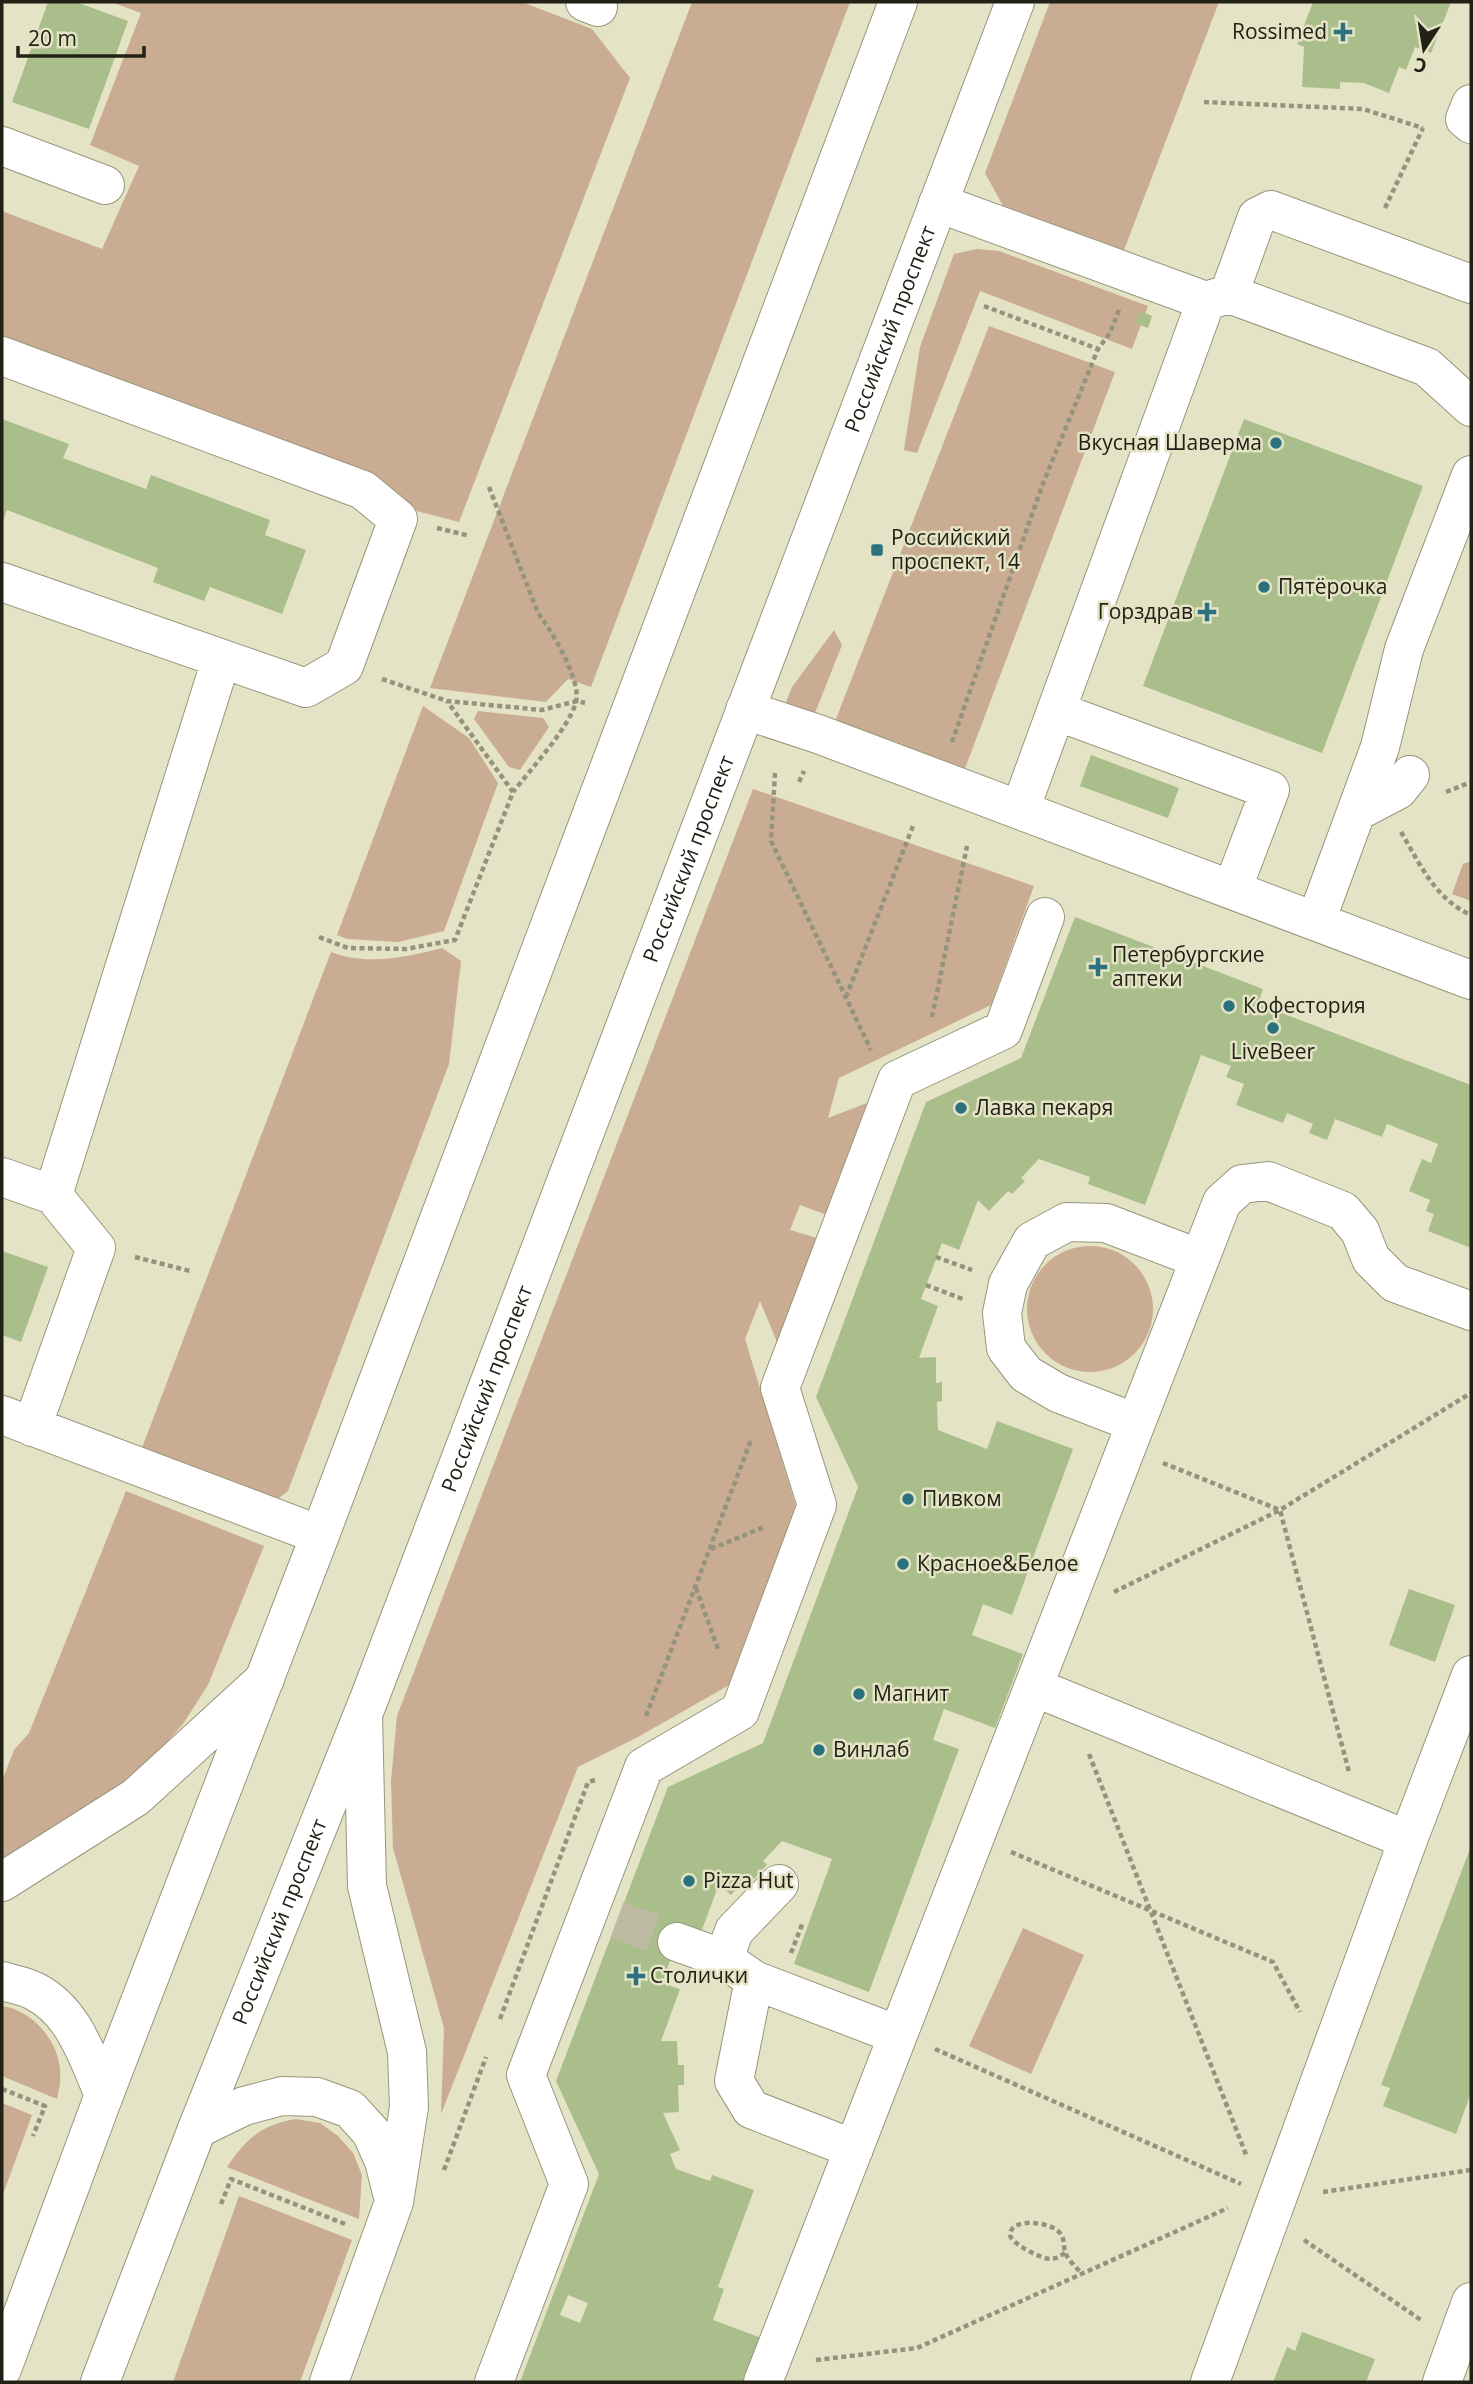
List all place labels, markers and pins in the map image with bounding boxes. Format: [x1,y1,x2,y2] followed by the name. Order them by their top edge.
[1232,17,1327,45] place label: Rossimed
[1333,22,1353,42] marker: Rossimed
[1078,428,1262,456] place label: Вкусная Шаверма
[1268,435,1284,451] marker: Вкусная Шаверма
[891,523,1020,575] place label: Российский проспект, 14
[869,542,885,558] marker: Российский проспект, 14
[1278,572,1387,600] place label: Пятёрочка
[1256,579,1272,595] marker: Пятёрочка
[1098,597,1193,625] place label: Горздрав
[1199,604,1215,620] marker: Горздрав
[1112,940,1265,992] place label: Петербургские аптеки
[1090,959,1106,975] marker: Петербургские аптеки
[1243,991,1366,1019] place label: Кофестория
[1221,998,1237,1014] marker: Кофестория
[1265,1020,1281,1036] marker: LiveBeer
[1231,1037,1316,1065] place label: LiveBeer
[975,1093,1113,1121] place label: Лавка пекаря
[953,1100,969,1116] marker: Лавка пекаря
[922,1484,1002,1512] place label: Пивком
[900,1491,916,1507] marker: Пивком
[917,1549,1078,1577] place label: Красное&Белое
[895,1556,911,1572] marker: Красное&Белое
[873,1679,949,1707] place label: Магнит
[851,1686,867,1702] marker: Магнит
[833,1735,909,1763] place label: Винлаб
[811,1742,827,1758] marker: Винлаб
[703,1866,794,1894] place label: Pizza Hut
[681,1873,697,1889] marker: Pizza Hut
[650,1961,748,1989] place label: Столички
[628,1968,644,1984] marker: Столички

